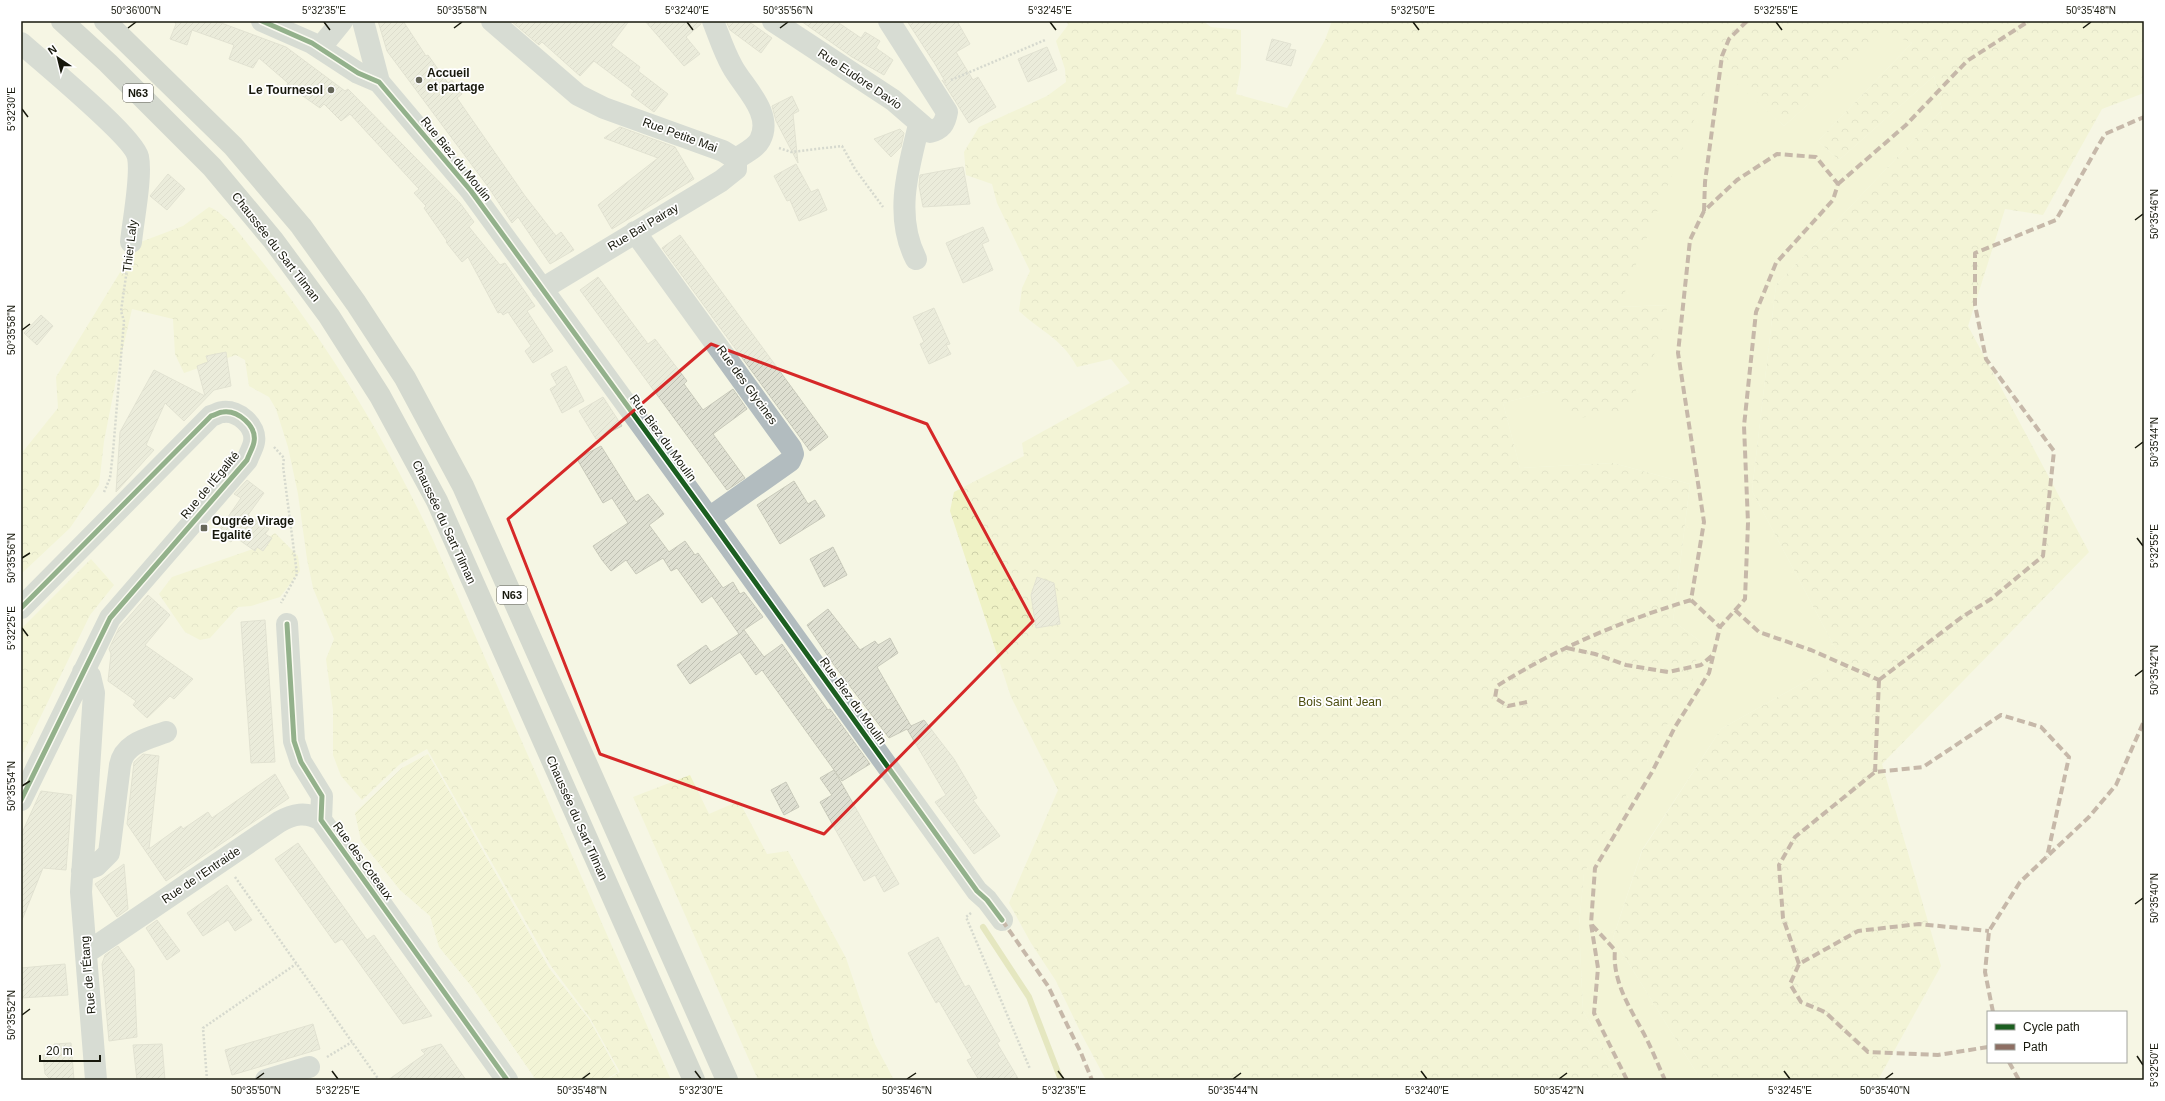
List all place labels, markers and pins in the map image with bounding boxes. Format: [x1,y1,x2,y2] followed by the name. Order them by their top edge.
[427,66,485,94] place label: Accueil et partage
[414,75,424,85] marker: Accueil et partage
[249,83,323,97] place label: Le Tournesol
[326,85,336,95] marker: Le Tournesol
[212,514,294,542] place label: Ougrée Virage Egalité
[199,523,209,533] marker: Ougrée Virage Egalité

